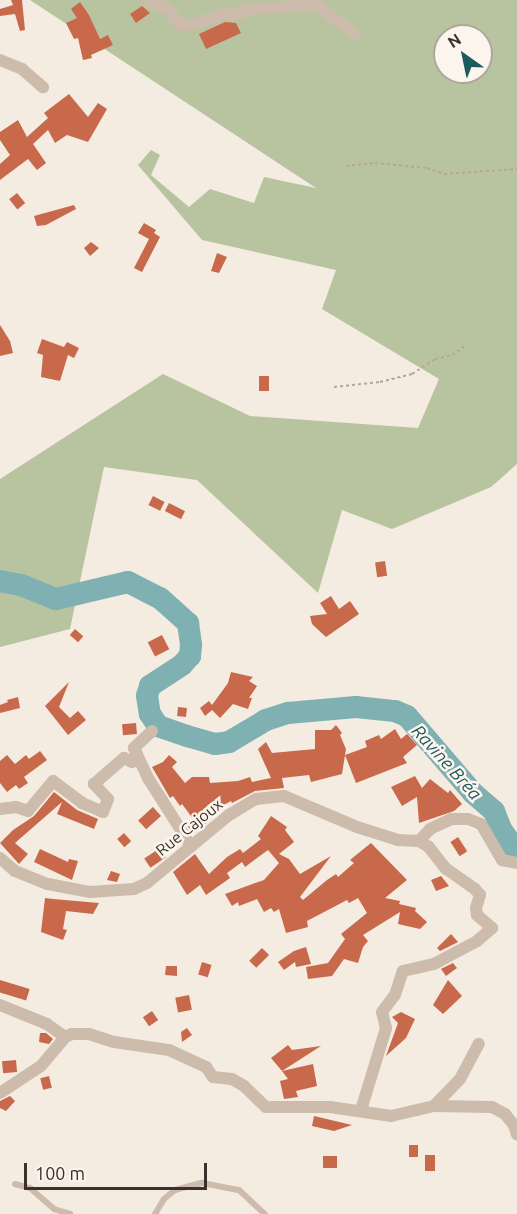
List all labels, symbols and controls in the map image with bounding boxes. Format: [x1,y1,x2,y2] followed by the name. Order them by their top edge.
[433,24,493,84] north arrow
[444,30,464,51] text: N
[408,720,486,804] water label: Ravine Bréa
[152,794,226,860] street label: Rue Cajoux
[27,1151,210,1189] scale bar
[35,1163,85,1183] text: 100 m

